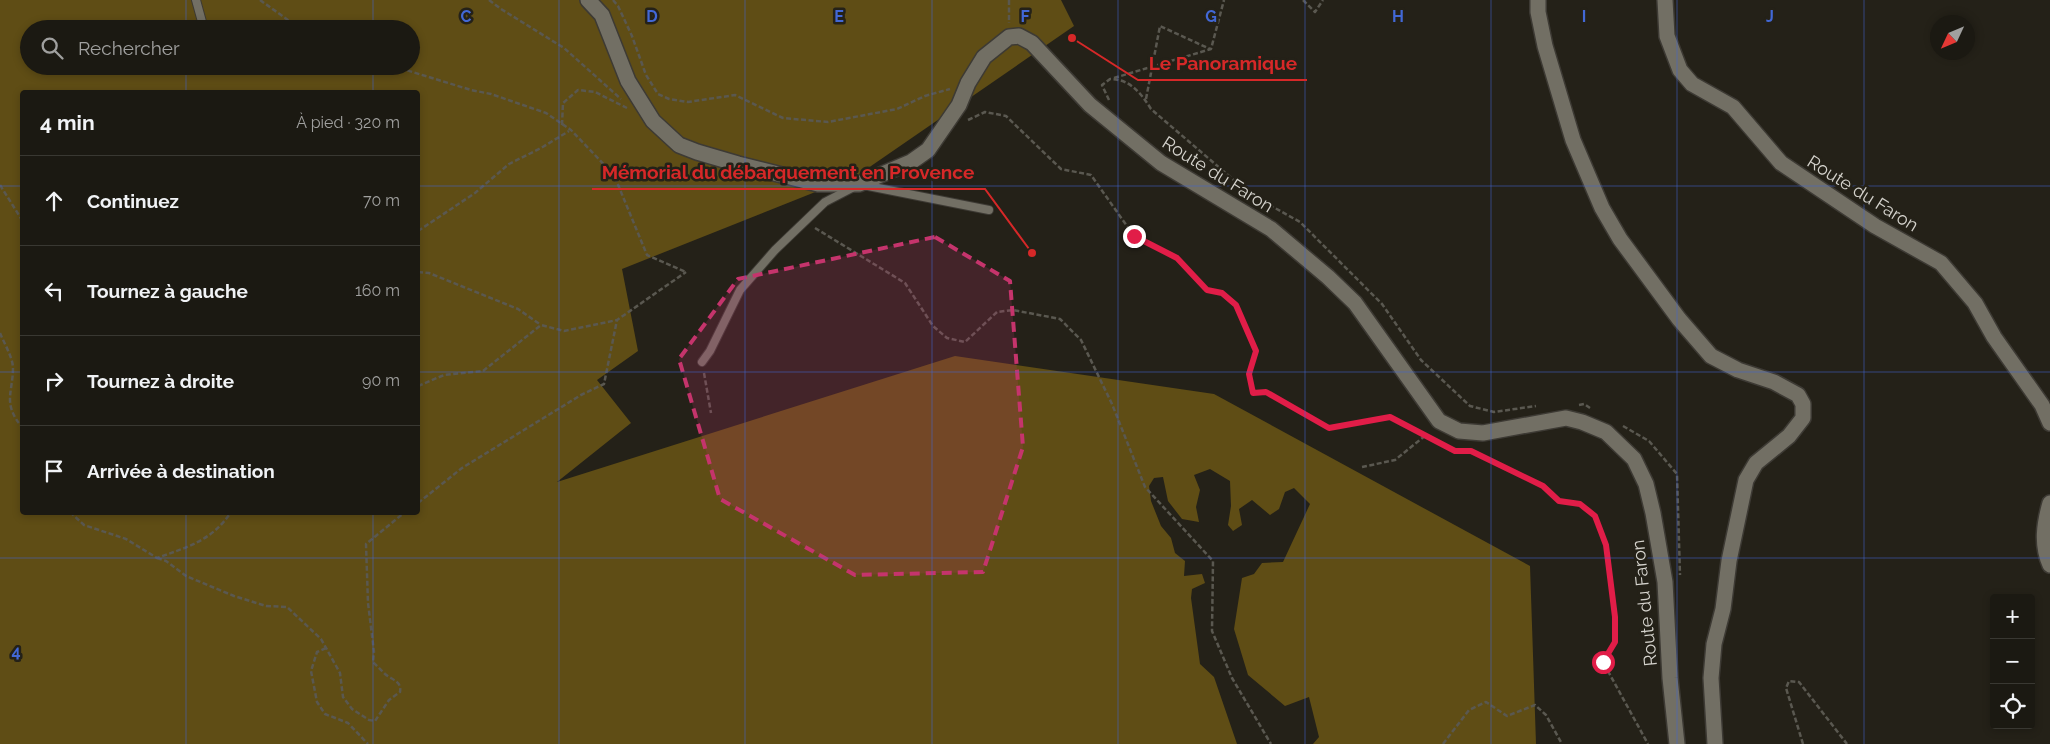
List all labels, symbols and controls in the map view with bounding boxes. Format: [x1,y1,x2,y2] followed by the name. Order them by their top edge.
[461,7,472,26] text: C
[646,7,658,26] text: D
[834,7,844,26] text: E
[1020,7,1030,26] text: F
[1205,7,1217,26] text: G
[1392,7,1404,26] text: H
[1582,7,1586,26] text: I
[1766,7,1774,26] text: J
[1930,15,1975,60] north arrow
[20,20,420,75] search box
[38,34,66,62] icon: search
[78,37,180,59] text: Rechercher
[1138,46,1307,80] callout: Le Panoramique
[1149,52,1297,74] text: Le Panoramique
[40,110,95,135] text: 4 min
[296,113,400,132] text: À pied · 320 m
[1159,131,1277,217] street label: Route du Faron
[1804,150,1922,236] street label: Route du Faron
[592,155,985,189] callout: Mémorial du débarquement en Provence
[602,161,974,183] text: Mémorial du débarquement en Provence
[40,187,68,215] icon: ahead
[87,190,179,212] text: Continuez
[363,191,400,210] text: 70 m
[1123,225,1146,248] route end
[40,277,68,305] icon: left
[87,280,248,302] text: Tournez à gauche
[355,281,400,300] text: 160 m
[40,367,68,395] icon: right
[87,370,234,392] text: Tournez à droite
[362,371,400,390] text: 90 m
[40,457,68,485] icon: arrive
[87,460,275,482] text: Arrivée à destination
[1627,539,1661,667] street label: Route du Faron
[1990,594,2035,729] map controls
[1990,594,2035,639] button: +
[1990,639,2035,684] button: −
[11,642,21,661] text: 4
[1592,651,1615,674] route start
[1990,684,2035,729] button: locate

